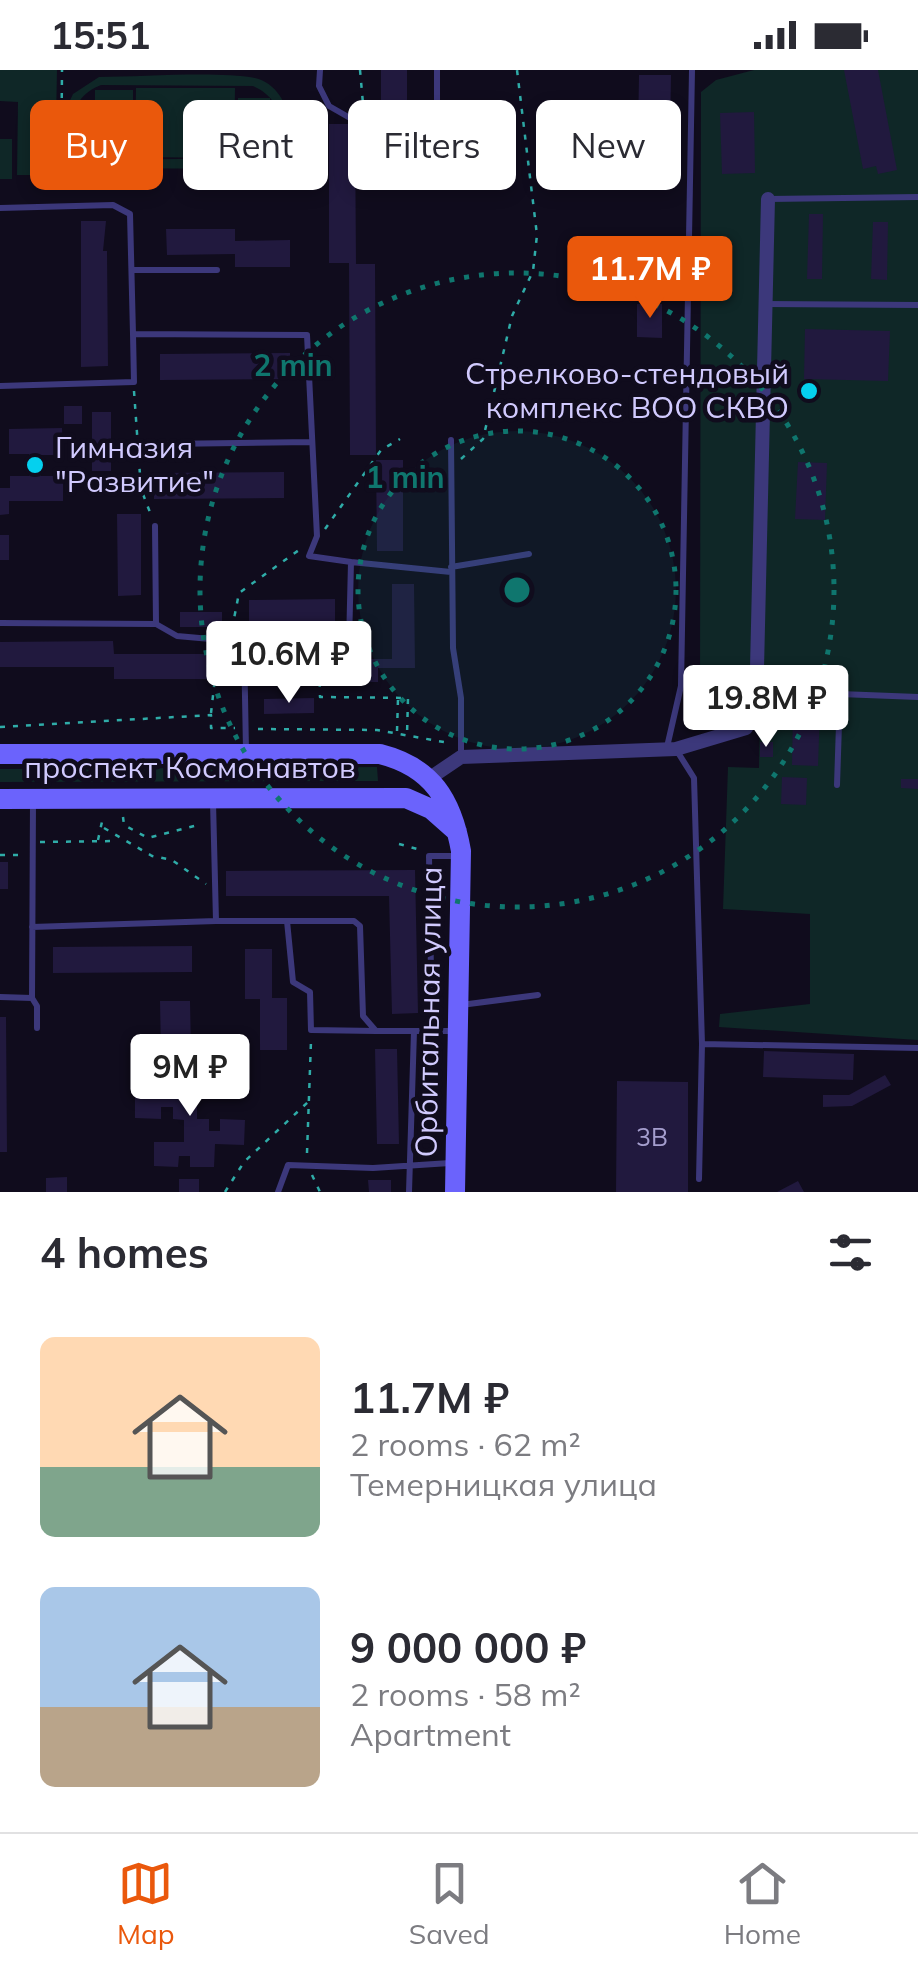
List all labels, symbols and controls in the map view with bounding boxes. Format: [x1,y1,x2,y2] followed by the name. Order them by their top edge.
[50,11,151,59] text: 15:51
[30,100,163,190] chip: Buy
[183,100,328,190] chip: Rent
[348,100,516,190] chip: Filters
[536,100,681,190] chip: New
[558,236,742,321] pin: 11.7M ₽
[589,248,711,288] text: 11.7M ₽
[253,346,333,384] text: 2 min
[465,354,789,426] place label: Стрелково-стендовый комплекс ВОО СКВО
[798,380,820,402] marker: Стрелково-стендовый комплекс ВОО СКВО
[55,428,214,500] place label: Гимназия "Развитие"
[24,454,46,476] marker: Гимназия "Развитие"
[365,458,445,496] text: 1 min
[499,572,535,608] centre of rings
[197,621,381,706] pin: 10.6M ₽
[228,633,350,673] text: 10.6M ₽
[674,665,858,750] pin: 19.8M ₽
[705,677,827,717] text: 19.8M ₽
[24,748,356,786] street label: проспект Космонавтов
[406,866,450,1158] street label: Орбитальная улица
[131,1034,249,1119] pin: 9M ₽
[152,1046,228,1086] text: 9M ₽
[636,1121,668,1152] house number: 3В
[823,1225,878,1280] icon: filters
[40,1226,209,1279] text: 4 homes
[350,1371,509,1424] text: 11.7M ₽
[120,1377,240,1497] icon: home
[350,1424,581,1464] text: 2 rooms · 62 m²
[350,1464,657,1504] text: Темерницкая улица
[350,1621,586,1674] text: 9 000 000 ₽
[120,1627,240,1747] icon: home
[350,1674,581,1714] text: 2 rooms · 58 m²
[350,1714,511,1754] text: Apartment
[117,1856,175,1951] tab: Map
[409,1856,490,1951] tab: Saved
[724,1856,801,1951] tab: Home

